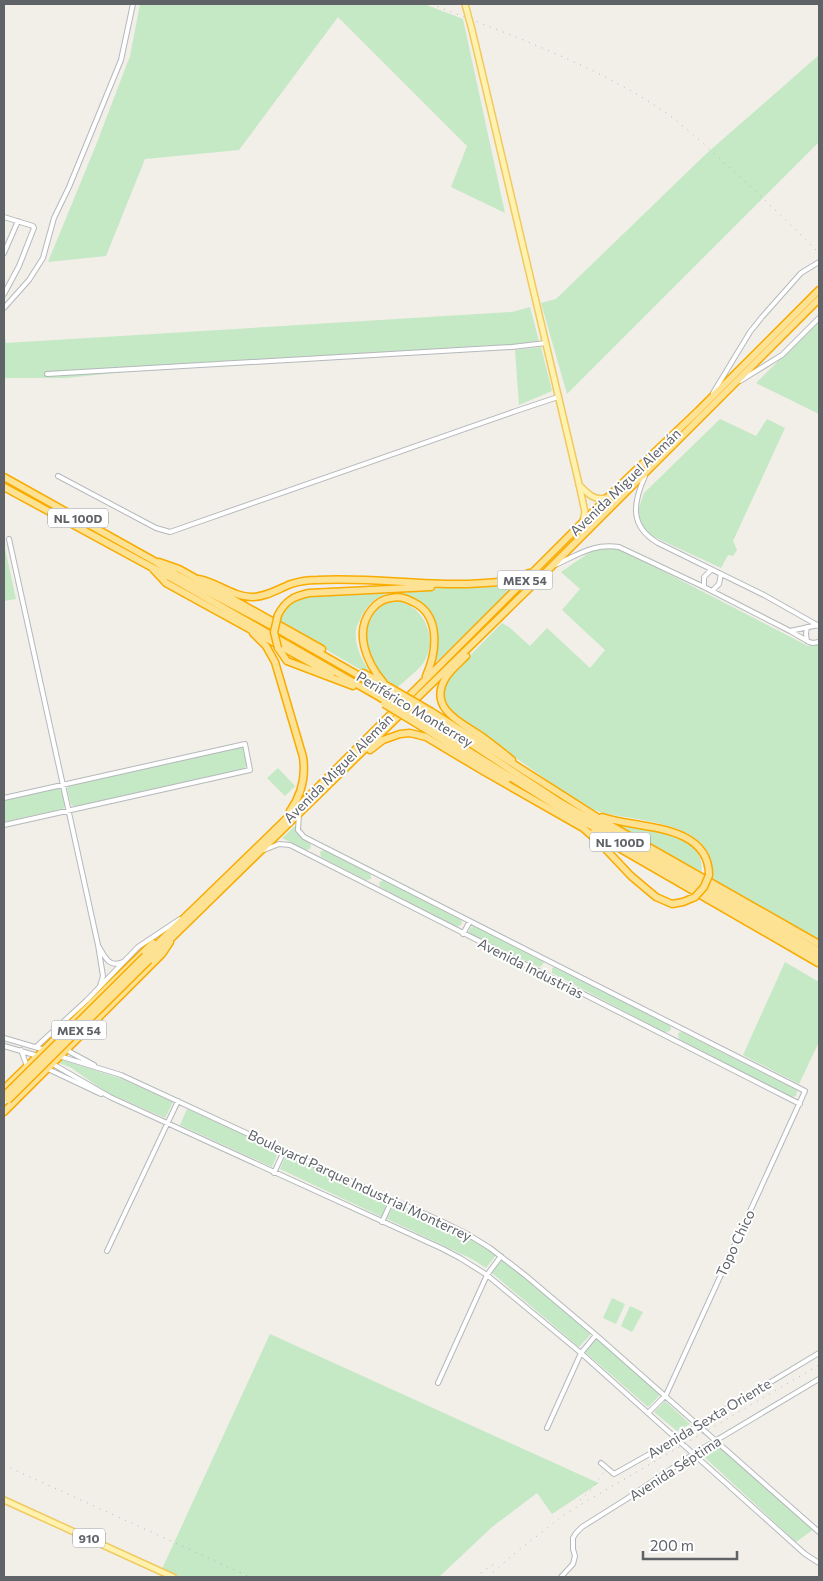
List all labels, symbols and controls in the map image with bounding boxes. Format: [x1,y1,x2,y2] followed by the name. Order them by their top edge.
[566,425,684,539] street label: Avenida Miguel Alemán
[48,508,108,528] road number: NL 100D
[498,570,552,590] road number: MEX 54
[354,667,476,751] street label: Periférico Monterrey
[280,710,396,826] street label: Avenida Miguel Alemán
[590,832,650,852] road number: NL 100D
[475,934,587,1002] street label: Avenida Industrias
[52,1020,106,1040] road number: MEX 54
[245,1126,475,1244] street label: Boulevard Parque Industrial Monterrey
[712,1207,758,1279] street label: Topo Chico
[644,1374,774,1462] street label: Avenida Sexta Oriente
[626,1432,724,1504] street label: Avenida Séptima
[643,1528,737,1560] scale bar
[73,1529,105,1548] road number: 910
[650,1536,694,1554] text: 200 m

